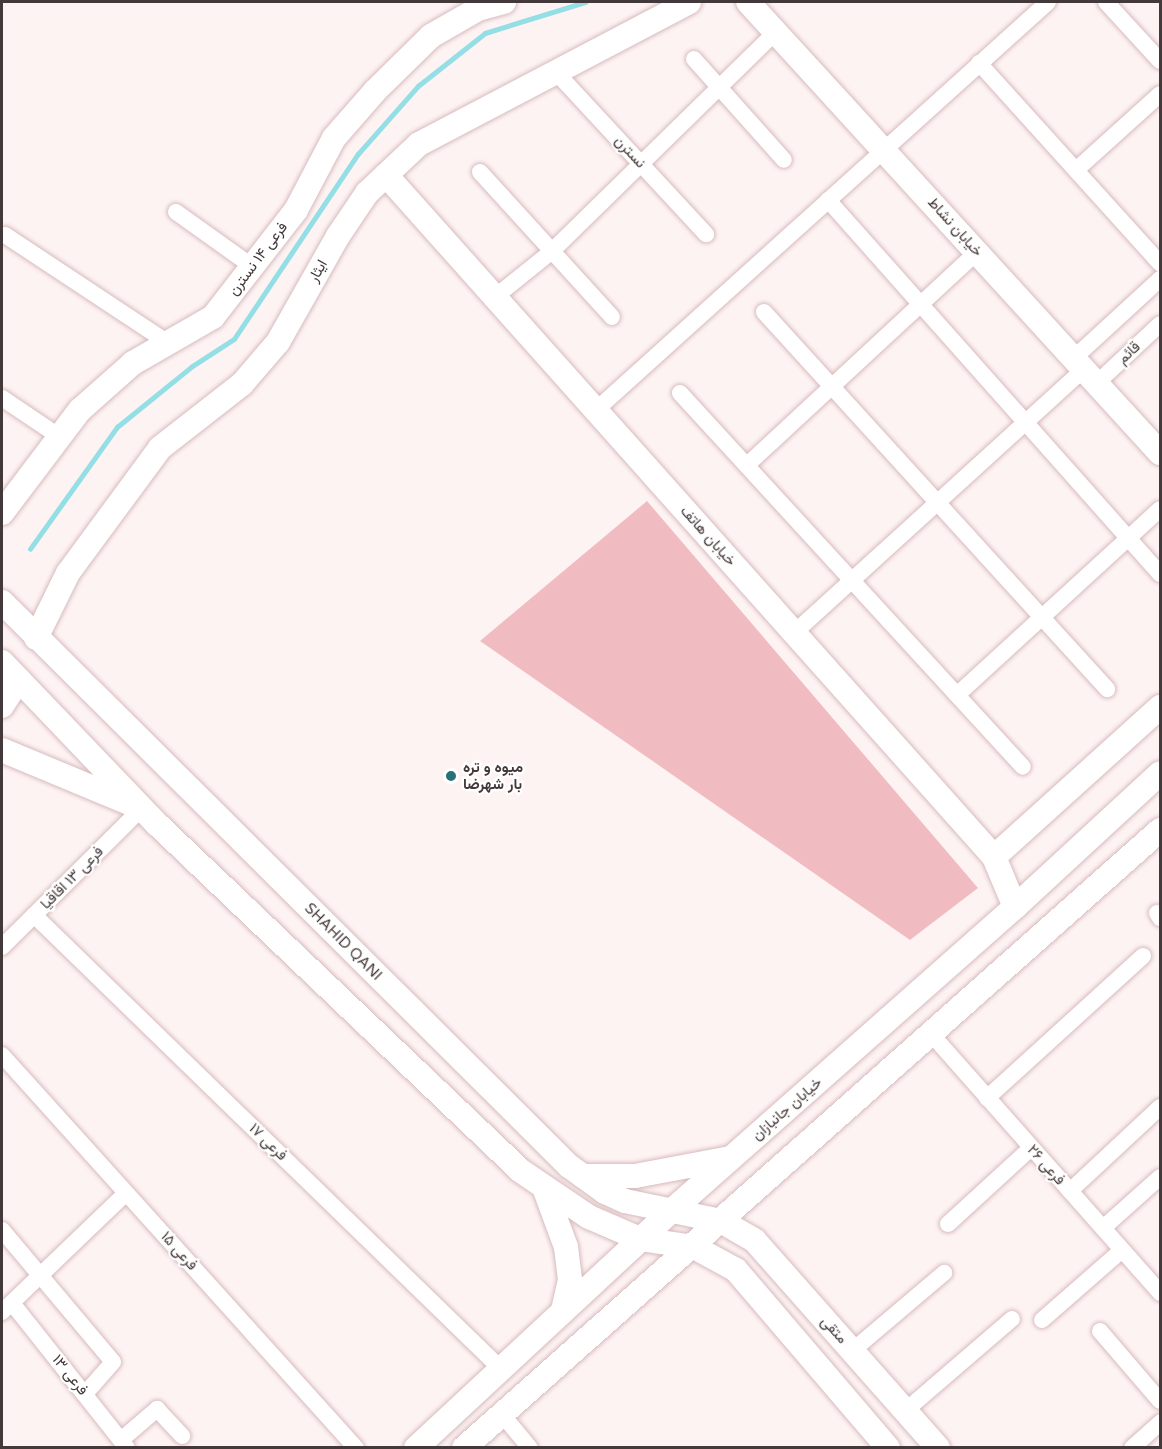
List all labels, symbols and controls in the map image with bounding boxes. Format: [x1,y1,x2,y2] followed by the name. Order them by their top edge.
[611,132,649,172] street label: نسترن
[924,194,986,260] street label: خیابان نشاط
[224,219,292,299] street label: فرعی ۱۴ نسترن
[305,257,331,285] street label: ایثار
[1114,338,1144,368] street label: قائم
[676,502,740,570] street label: خیابان هاتف
[463,758,523,793] place label: میوه و تره بار شهرضا
[444,769,458,783] marker: میوه و تره بار شهرضا
[37,843,107,913] street label: فرعی ۱۳ اقاقیا
[301,900,385,984] street label: SHAHID QANI
[748,1074,826,1144] street label: خیابان جانبازان
[245,1120,291,1164] street label: فرعی ۱۷
[1023,1141,1069,1189] street label: فرعی ۲۶
[157,1228,201,1274] street label: فرعی ۱۵
[817,1312,851,1348] street label: متقی
[48,1351,92,1399] street label: فرعی ۱۳

